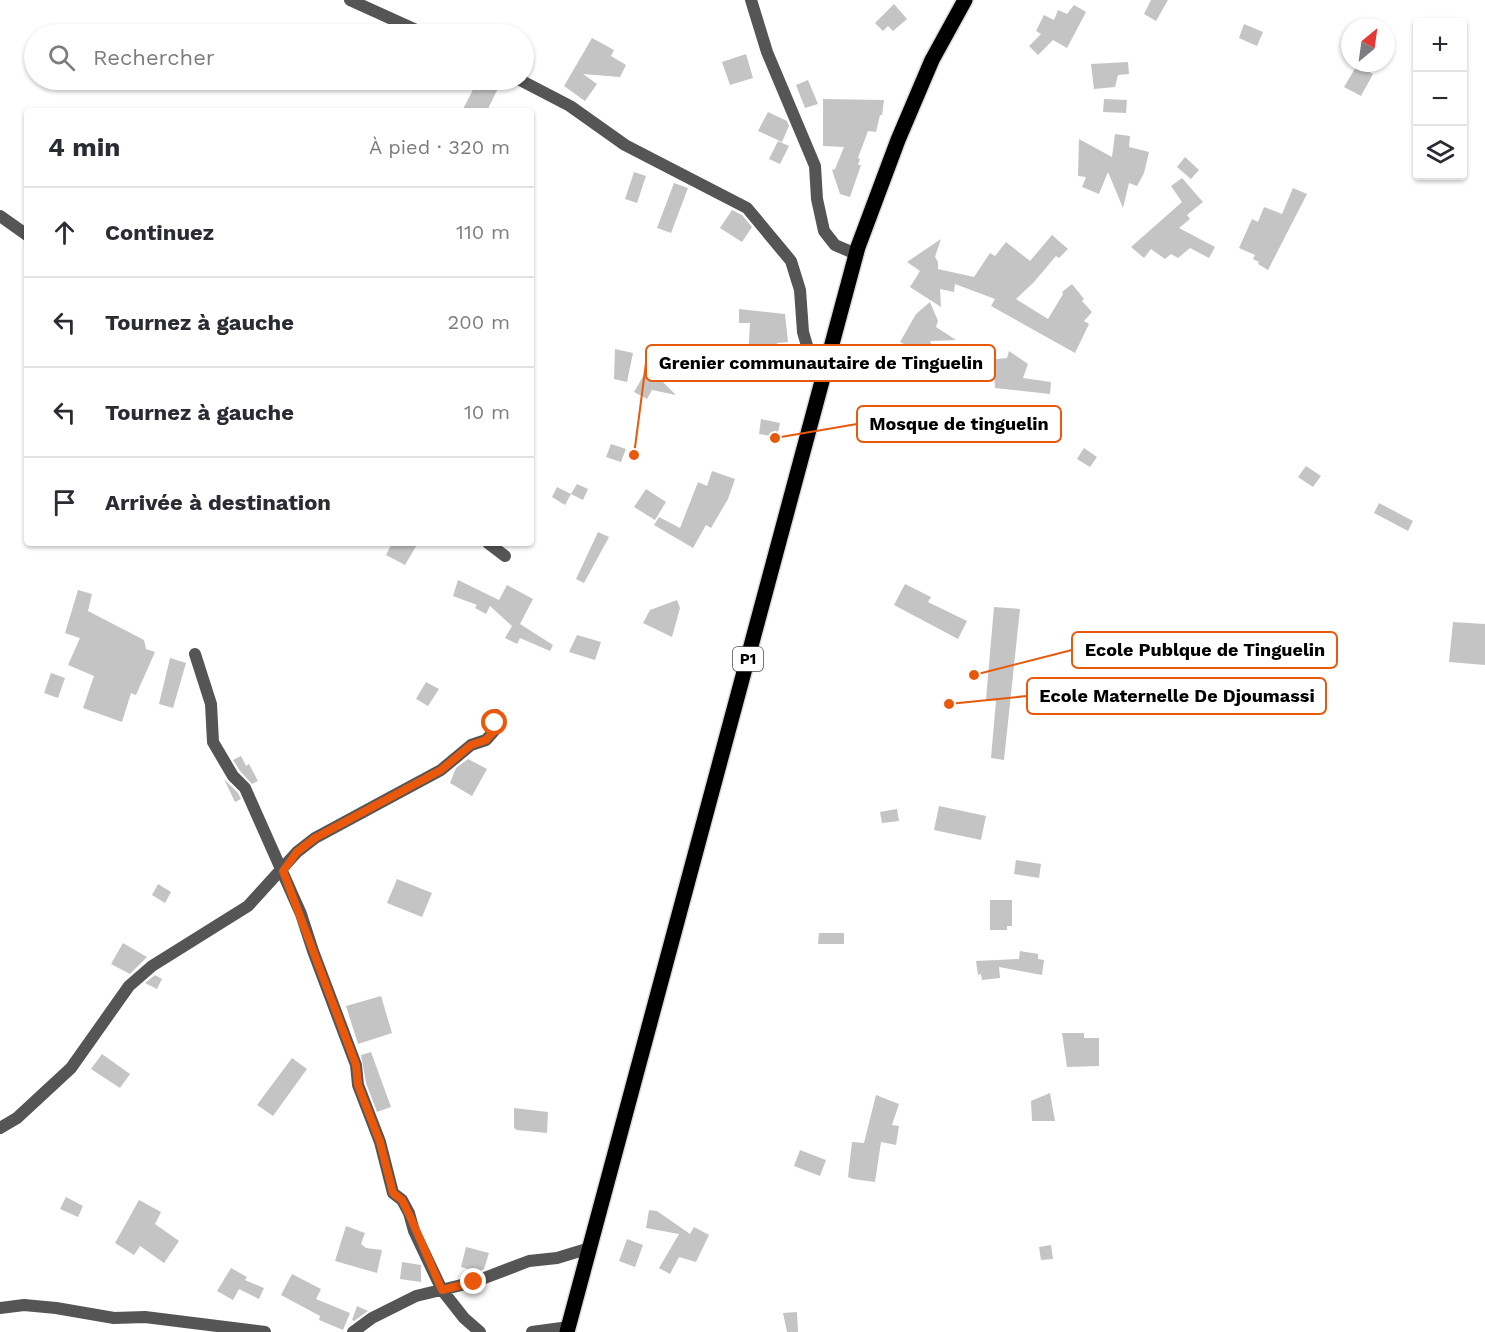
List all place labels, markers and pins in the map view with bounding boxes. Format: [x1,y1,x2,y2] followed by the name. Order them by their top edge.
[646,345,995,381] callout: Grenier communautaire de Tinguelin
[857,406,1061,442] callout: Mosque de tinguelin
[1072,632,1337,668] callout: Ecole Publque de Tinguelin
[1027,678,1326,714] callout: Ecole Maternelle De Djoumassi

